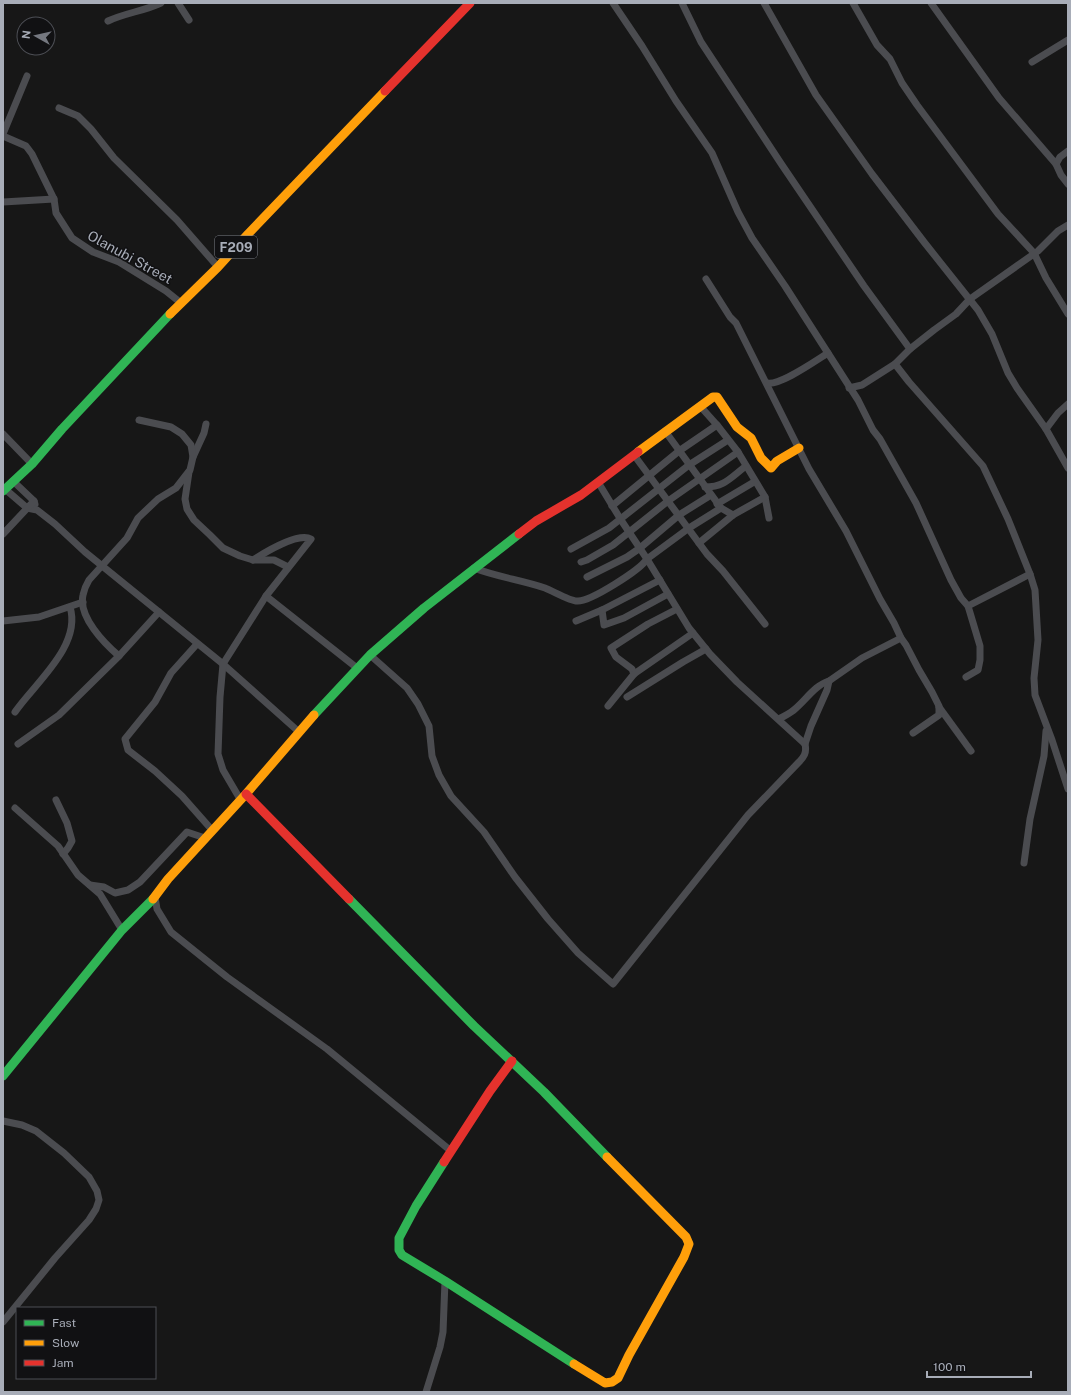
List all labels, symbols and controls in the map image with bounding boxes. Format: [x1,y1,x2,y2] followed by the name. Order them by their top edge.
[16,16,56,56] north arrow
[20,30,33,40] text: N
[85,227,175,287] street label: Olanubi Street
[215,236,257,258] road number: F209
[16,1307,156,1379] legend
[52,1316,77,1330] text: Fast
[52,1336,80,1350] text: Slow
[927,1353,1031,1379] scale bar
[52,1356,74,1370] text: Jam
[933,1360,966,1374] text: 100 m

